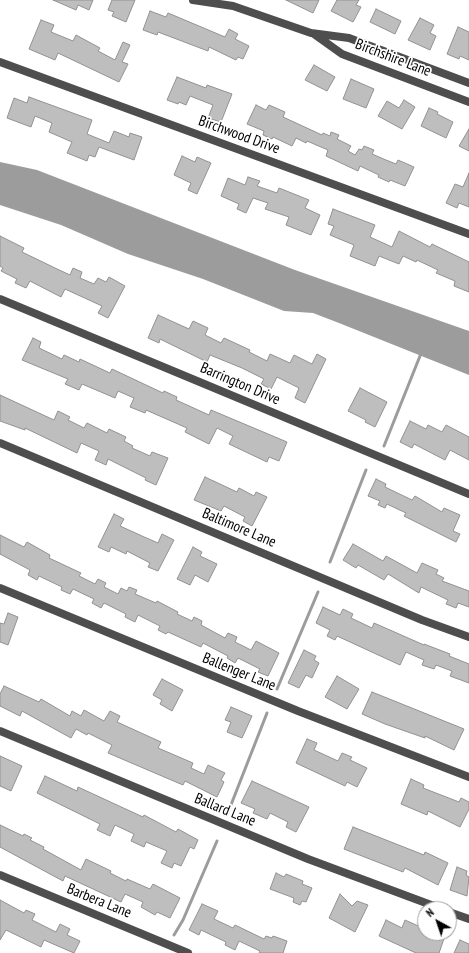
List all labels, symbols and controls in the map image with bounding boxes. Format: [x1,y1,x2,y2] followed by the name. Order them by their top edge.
[353,35,433,81] street label: Birchshire Lane
[196,112,282,158] street label: Birchwood Drive
[197,359,283,409] street label: Barrington Drive
[199,504,279,552] street label: Baltimore Lane
[200,649,278,695] street label: Ballenger Lane
[192,790,258,830] street label: Ballard Lane
[64,880,134,922] street label: Barbera Lane
[417,901,457,941] north arrow
[423,905,437,920] text: N

